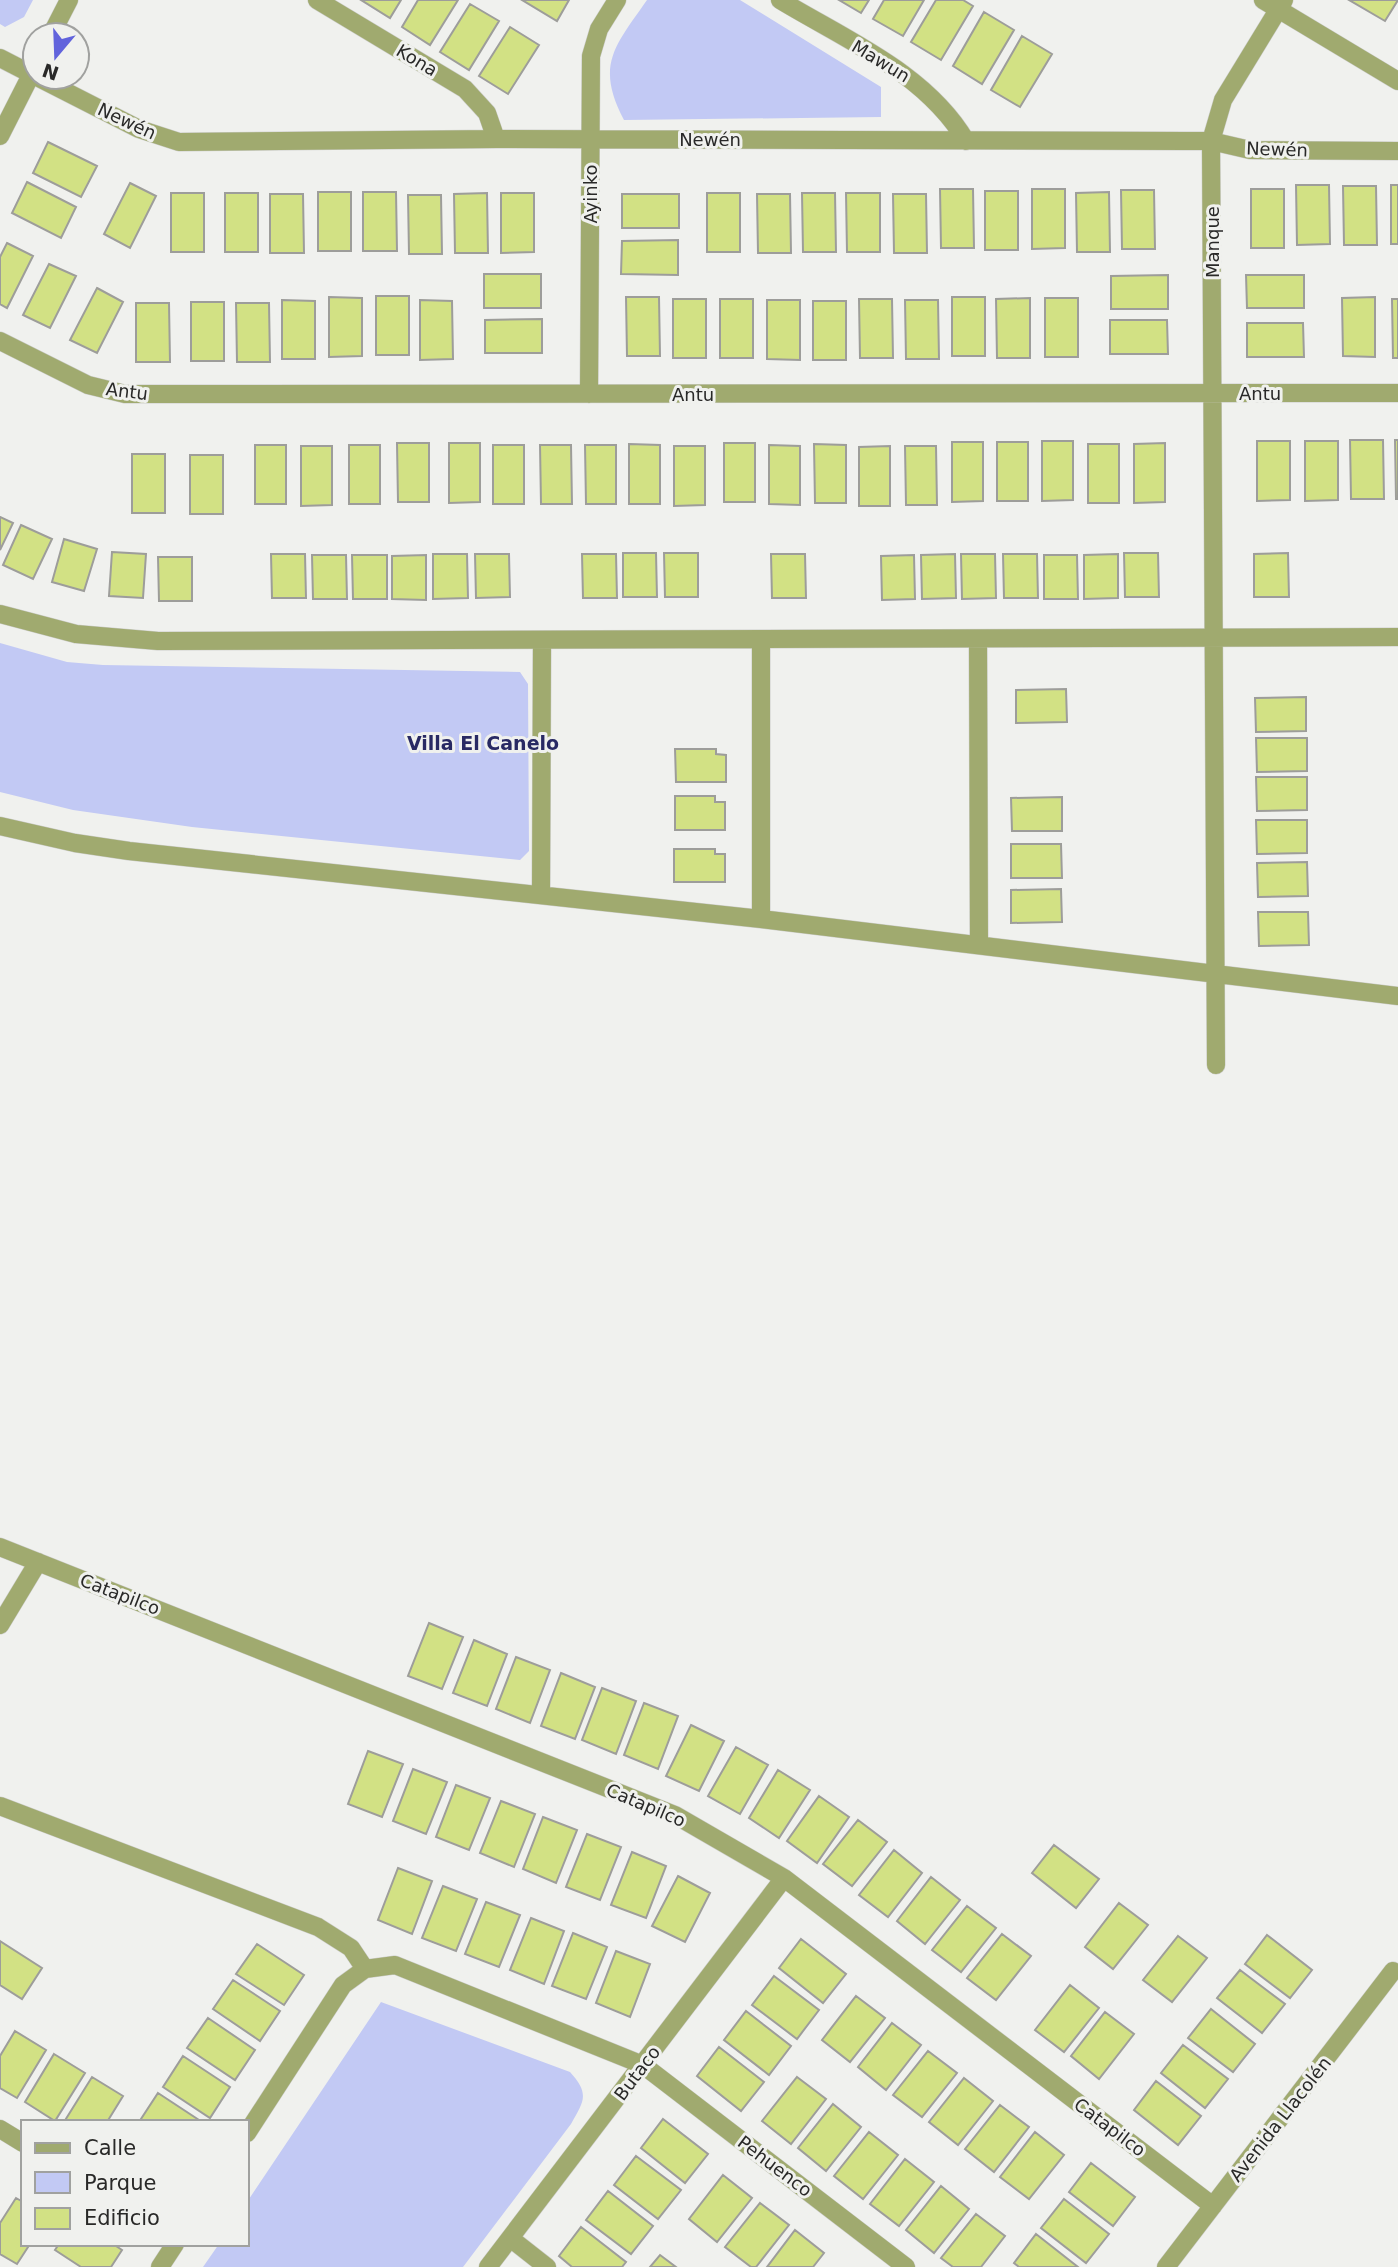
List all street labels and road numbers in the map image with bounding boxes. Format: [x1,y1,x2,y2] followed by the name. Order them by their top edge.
[848,35,914,87] street label: Mawun
[393,40,441,80] street label: Kona
[95,98,159,144] street label: Newén
[679,129,741,150] street label: Newén
[1246,137,1308,161] street label: Newén
[580,165,601,223] street label: Ayinko
[1202,206,1223,278] street label: Manque
[105,378,149,404] street label: Antu
[1239,383,1281,404] street label: Antu
[672,384,714,405] street label: Antu
[77,1569,163,1619] street label: Catapilco
[603,1779,689,1831] street label: Catapilco
[610,2042,664,2104] street label: Butaco
[1225,2053,1335,2185] street label: Avenida Llacolén
[1070,2093,1150,2161] street label: Catapilco
[734,2131,816,2201] street label: Pehuenco

